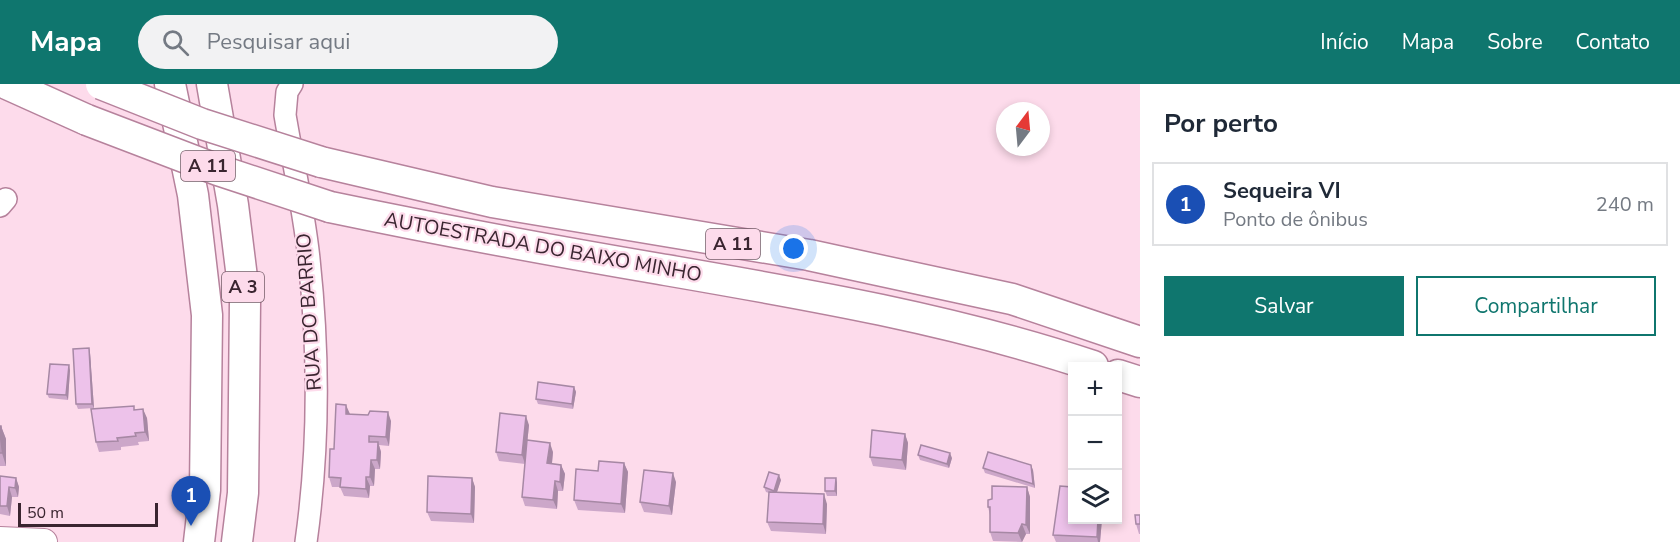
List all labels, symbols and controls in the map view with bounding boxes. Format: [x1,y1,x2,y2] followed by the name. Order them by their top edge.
[138,15,558,69] search box
[30,23,102,61] text: Mapa
[159,26,192,59] icon: search
[207,27,350,57] text: Pesquisar aqui
[1320,28,1369,56] text: Início
[1402,28,1454,56] text: Mapa
[1487,28,1543,56] text: Sobre
[1576,28,1650,56] text: Contato
[996,102,1050,156] north arrow
[1164,106,1278,141] text: Por perto
[181,151,235,181] road number: A 11
[1223,176,1341,206] text: Sequeira VI
[1180,191,1192,218] text: 1
[1596,191,1654,218] text: 240 m
[382,206,704,288] street label: AUTOESTRADA DO BAIXO MINHO
[1223,206,1368,233] text: Ponto de ônibus
[706,229,760,259] road number: A 11
[290,232,328,392] street label: RUA DO BARRIO
[779,234,808,263] your location
[222,272,264,302] road number: A 3
[1164,276,1404,336] button: Salvar
[1416,276,1656,336] button: Compartilhar
[1068,362,1122,524] map controls
[1068,362,1122,416] button: +
[1068,416,1122,470] button: −
[1068,470,1122,524] button: layers
[172,476,210,526] pin: 1
[18,500,158,528] scale bar
[27,502,64,524] text: 50 m

